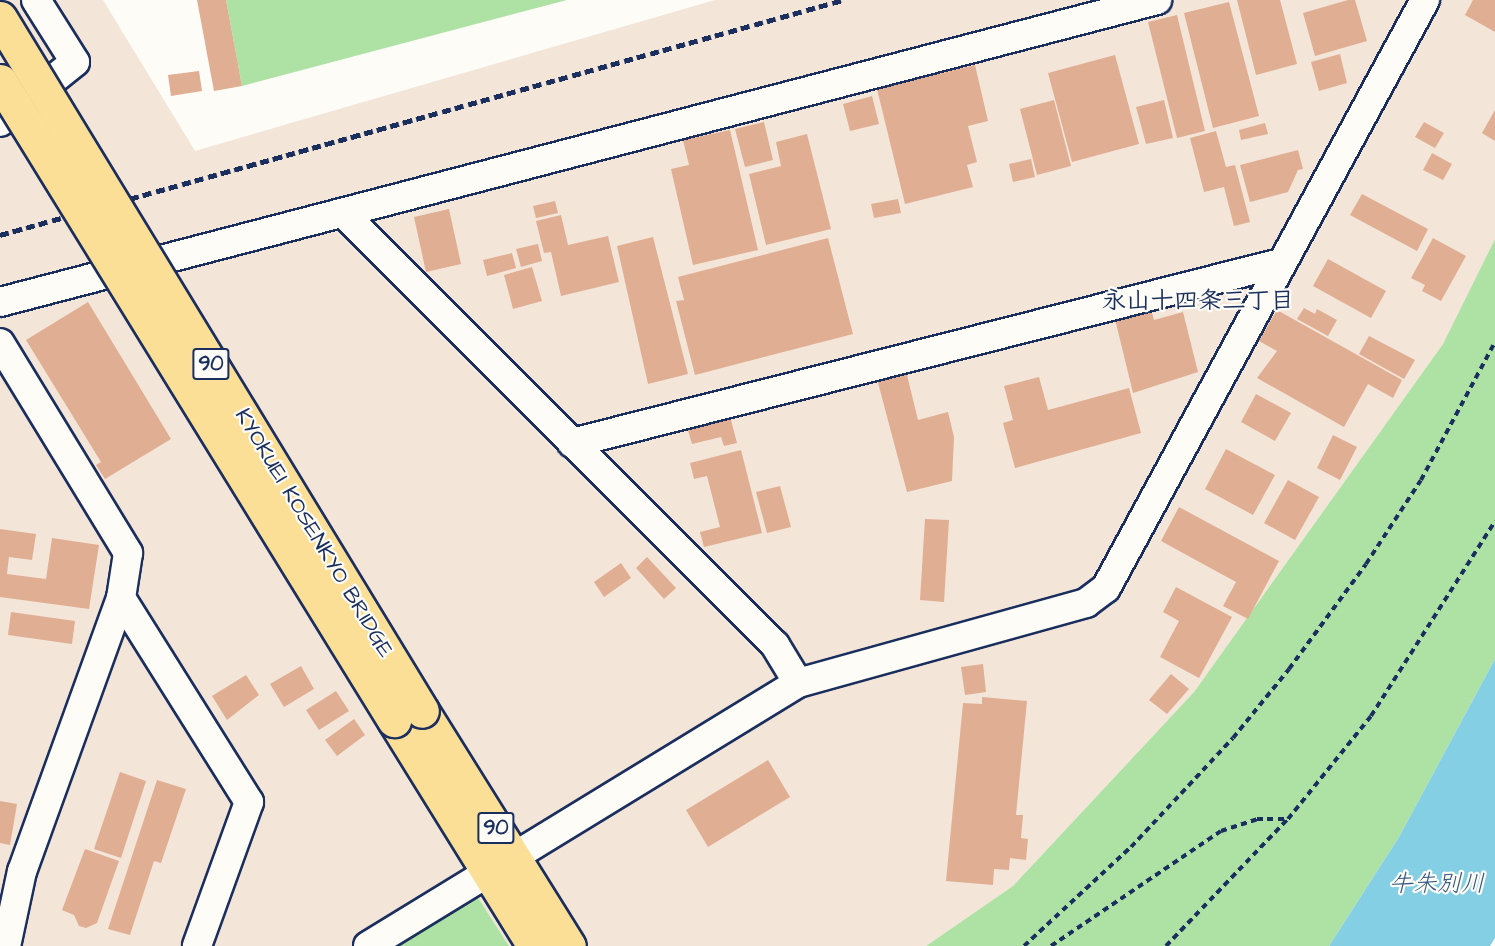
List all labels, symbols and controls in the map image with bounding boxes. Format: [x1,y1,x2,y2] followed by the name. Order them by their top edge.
[1102,288,1294,316] district label: 永山十四条三丁目
[192,346,230,382] road number: 90
[229,404,399,662] street label: KYOKUEI KOSENKYO BRIDGE
[476,810,516,846] road number: 90
[1389,871,1485,899] water label: 牛朱別川

